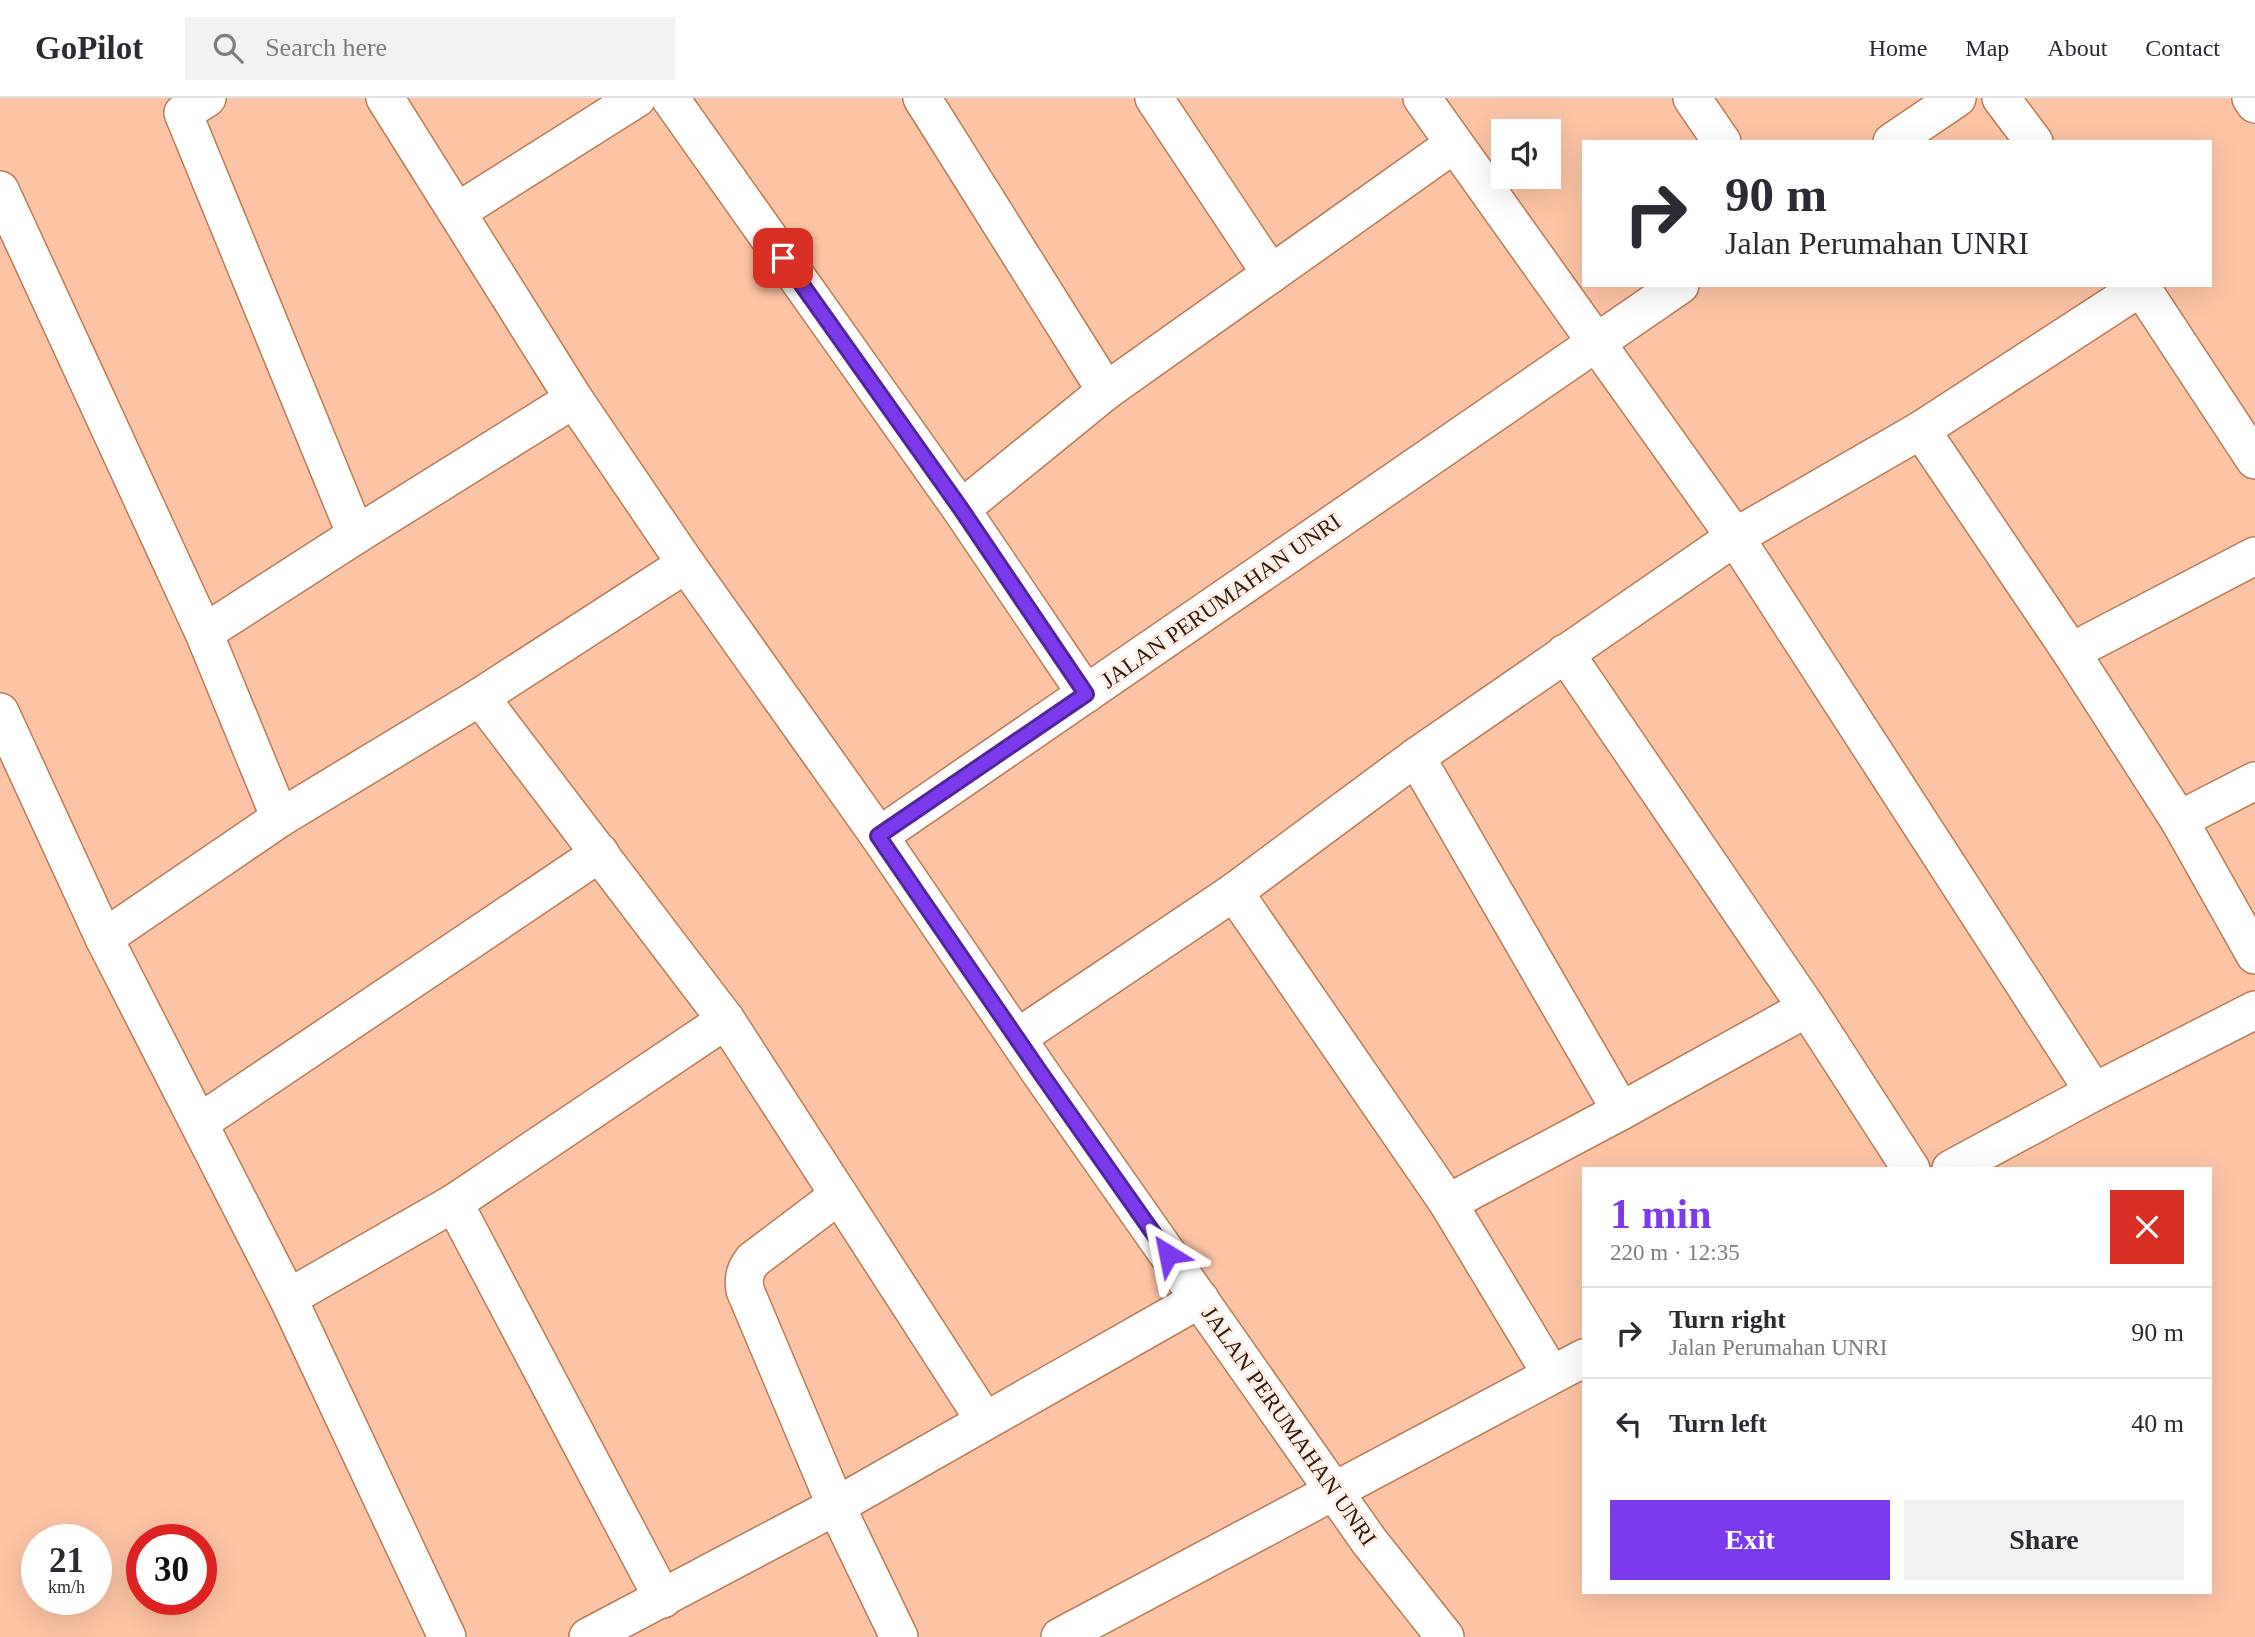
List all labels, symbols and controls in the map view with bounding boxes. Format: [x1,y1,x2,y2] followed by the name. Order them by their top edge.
[185,17,675,80] search box
[209,29,247,67] icon: search
[35,30,143,66] text: GoPilot
[265,33,387,62] text: Search here
[1869,35,1927,61] text: Home
[1965,35,2009,61] text: Map
[2047,35,2107,61] text: About
[2145,35,2220,61] text: Contact
[1491,119,1561,189] map controls
[1491,119,1561,189] button: sound
[1725,167,1827,222] text: 90 m
[1610,168,1701,259] icon: right
[1725,225,2029,261] text: Jalan Perumahan UNRI
[753,228,813,288] pin
[764,239,802,277] icon: arrive
[1097,509,1345,693] street label: JALAN PERUMAHAN UNRI
[2110,1190,2184,1264] button: close
[1610,1191,1712,1237] text: 1 min
[1131,1217,1205,1291] position arrow
[1610,1240,1740,1265] text: 220 m · 12:35
[1197,1302,1381,1550] street label: JALAN PERUMAHAN UNRI
[1669,1305,1786,1334] text: Turn right
[1610,1314,1648,1352] icon: right
[2131,1318,2184,1347] text: 90 m
[1669,1335,1887,1360] text: Jalan Perumahan UNRI
[1610,1405,1648,1443] icon: left
[1669,1409,1767,1438] text: Turn left
[2131,1409,2184,1438] text: 40 m
[1610,1500,1890,1580] button: Exit
[1904,1500,2184,1580] button: Share
[126,1524,217,1615] speed limit sign: 30
[49,1541,84,1580] text: 21
[48,1577,85,1597] text: km/h

